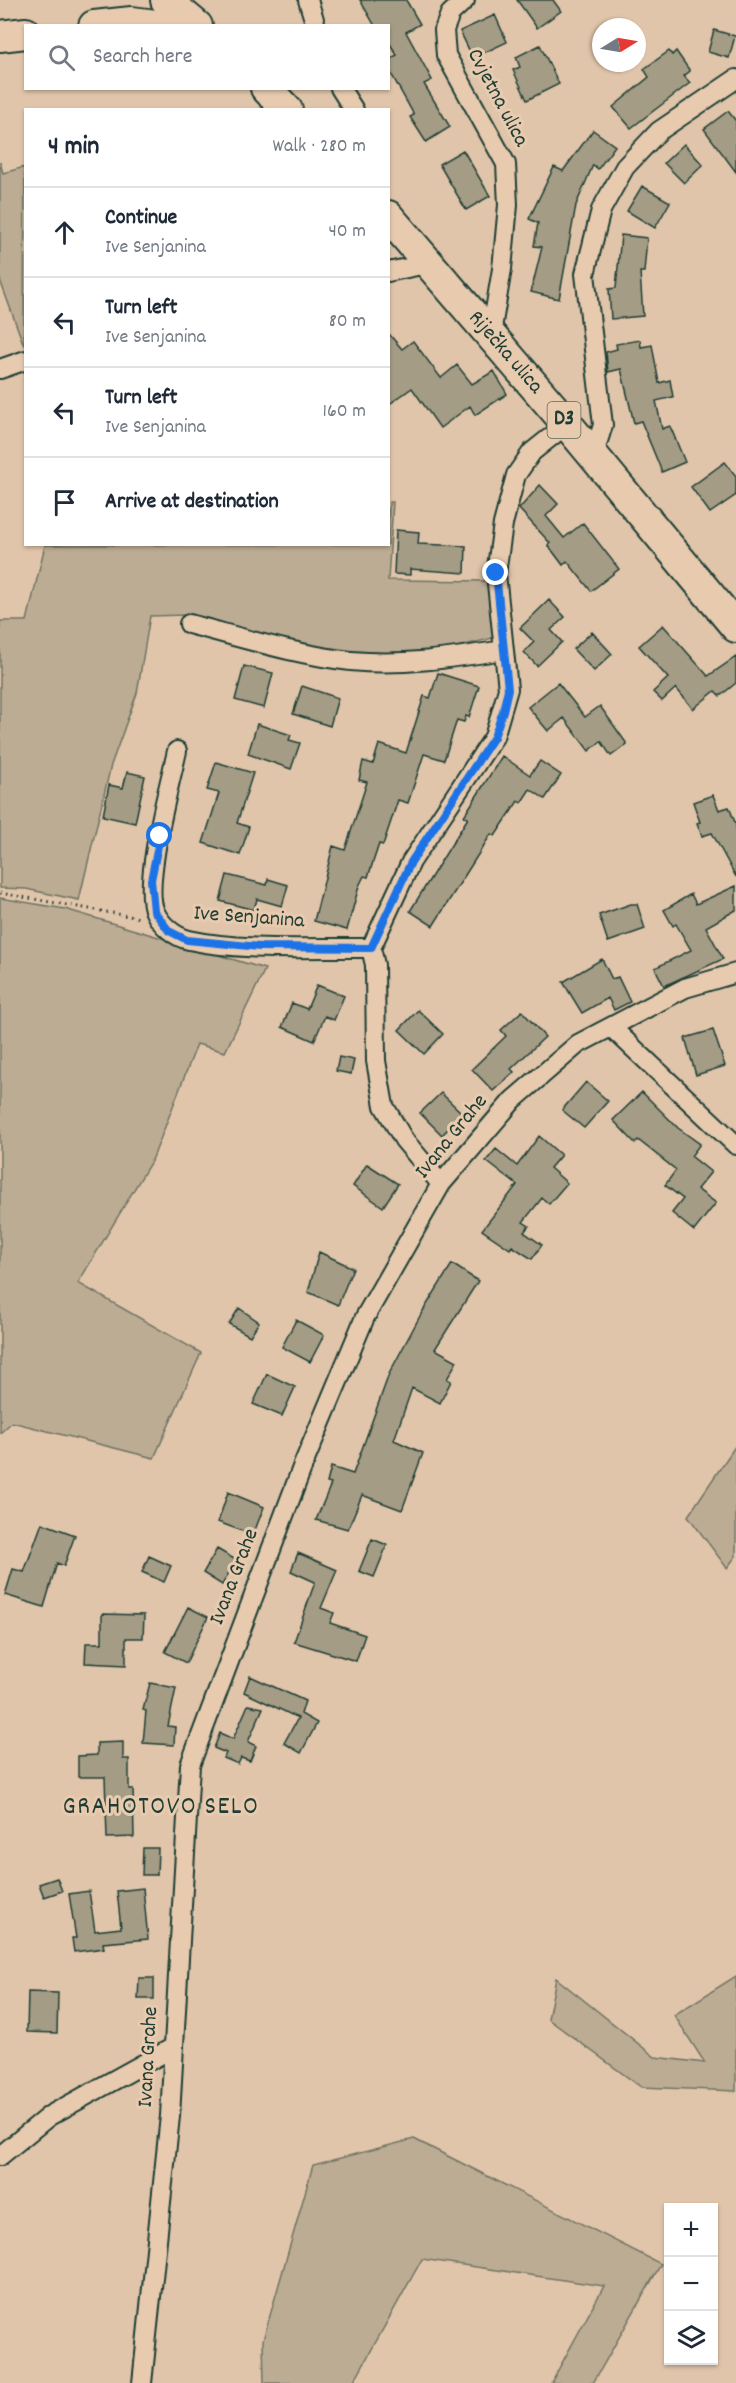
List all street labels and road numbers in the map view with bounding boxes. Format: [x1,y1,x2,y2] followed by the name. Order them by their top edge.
[458,43,536,153] street label: Cvjetna ulica
[461,304,551,401] street label: Riječka ulica
[548,402,580,438] road number: D3
[193,899,306,937] street label: Ive Senjanina
[408,1088,496,1186] street label: Ivana Grahe
[202,1524,268,1630] street label: Ivana Grahe
[131,2006,167,2108] street label: Ivana Grahe

